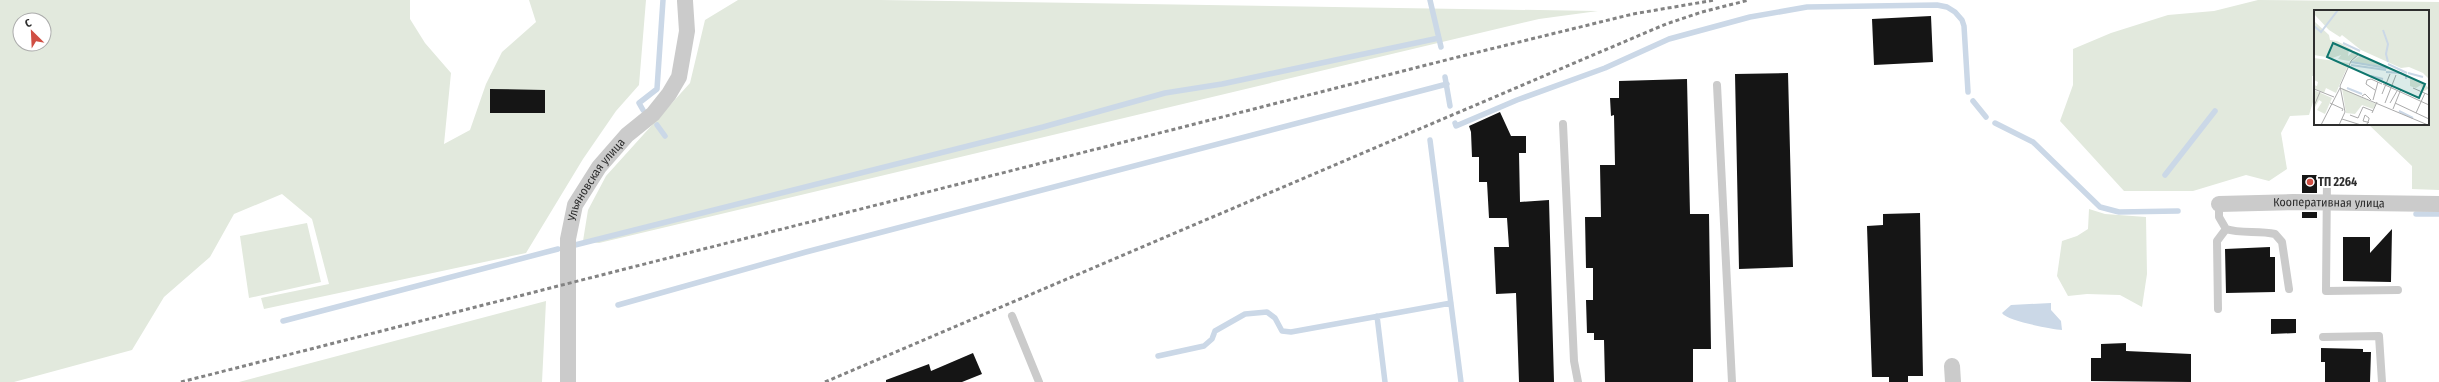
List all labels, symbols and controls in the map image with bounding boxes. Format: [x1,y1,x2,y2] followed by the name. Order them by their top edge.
[2314,10,2429,125] inset map
[12,12,52,52] north arrow
[23,16,34,30] text: С
[565,135,628,223] street label: Ульяновская улица
[2318,175,2357,189] place label: ТП 2264
[2305,177,2315,187] marker: ТП 2264
[2273,195,2385,210] street label: Кооперативная улица

